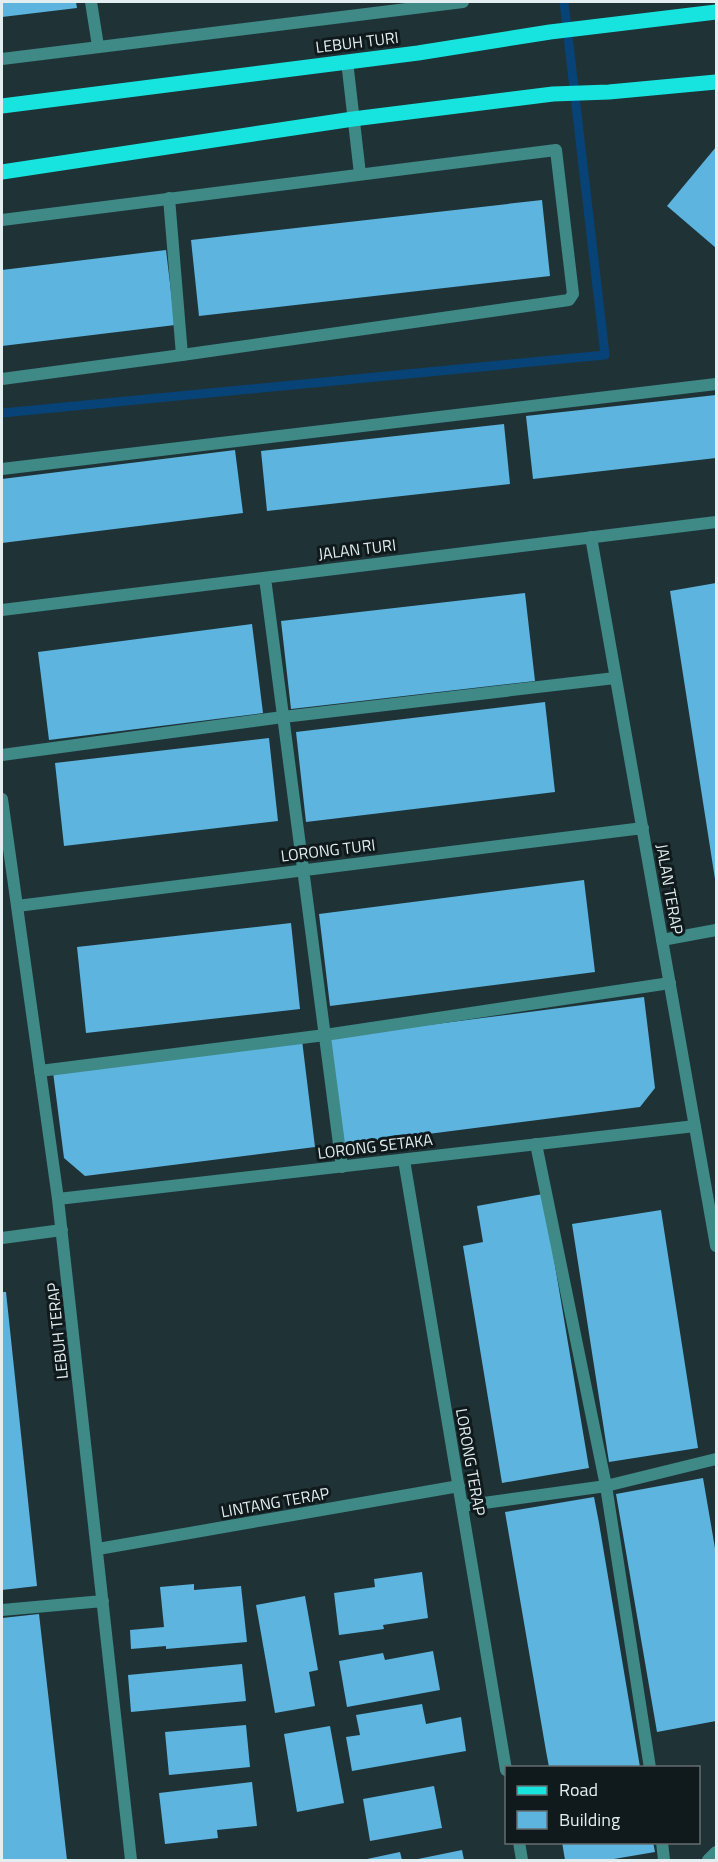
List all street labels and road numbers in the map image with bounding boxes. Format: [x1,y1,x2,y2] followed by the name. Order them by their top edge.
[314,25,400,59] street label: LEBUH TURI
[317,532,397,566] street label: JALAN TURI
[279,832,377,868] street label: LORONG TURI
[650,842,690,936] street label: JALAN TERAP
[316,1127,434,1165] street label: LORONG SETAKA
[40,1281,74,1381] street label: LEBUH TERAP
[450,1406,492,1518] street label: LORONG TERAP
[219,1481,331,1523] street label: LINTANG TERAP

